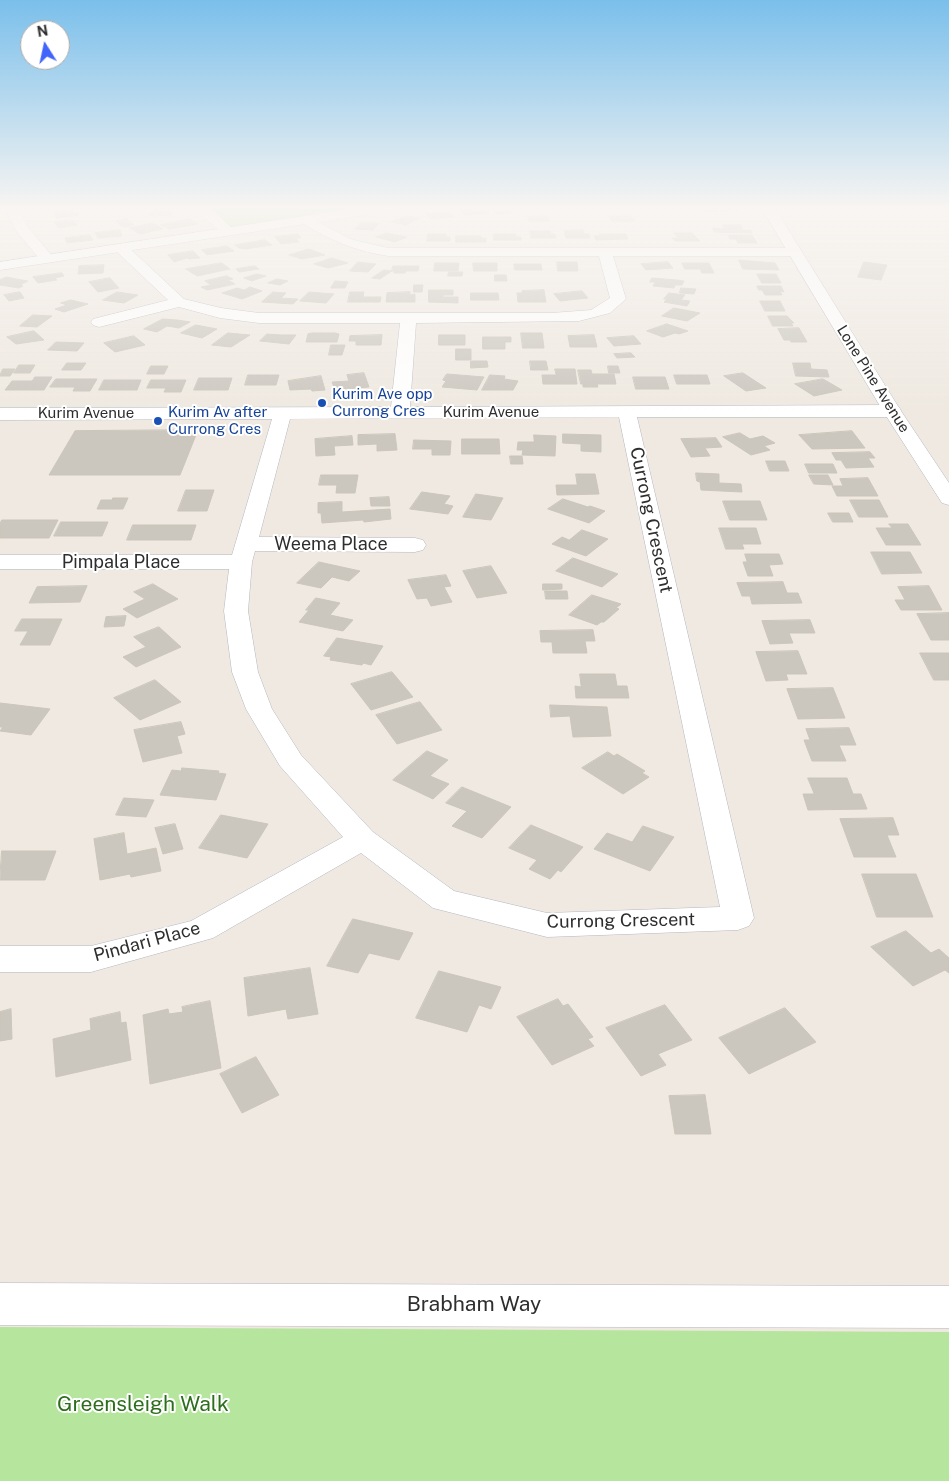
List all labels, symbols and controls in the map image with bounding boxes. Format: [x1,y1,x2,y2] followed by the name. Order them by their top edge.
[20,20,70,70] north arrow
[36,22,49,40] text: N
[833,322,913,436] street label: Lone Pine Avenue
[332,385,433,420] place label: Kurim Ave opp Currong Cres
[316,397,328,409] marker: Kurim Ave opp Currong Cres
[168,403,267,438] place label: Kurim Av after Currong Cres
[443,403,539,421] street label: Kurim Avenue
[38,404,134,422] street label: Kurim Avenue
[152,415,164,427] marker: Kurim Av after Currong Cres
[625,445,677,595] street label: Currong Crescent
[274,533,388,555] street label: Weema Place
[62,551,180,573] street label: Pimpala Place
[547,909,695,933] street label: Currong Crescent
[91,917,203,967] street label: Pindari Place
[407,1292,541,1318] street label: Brabham Way
[57,1392,229,1418] park label: Greensleigh Walk

